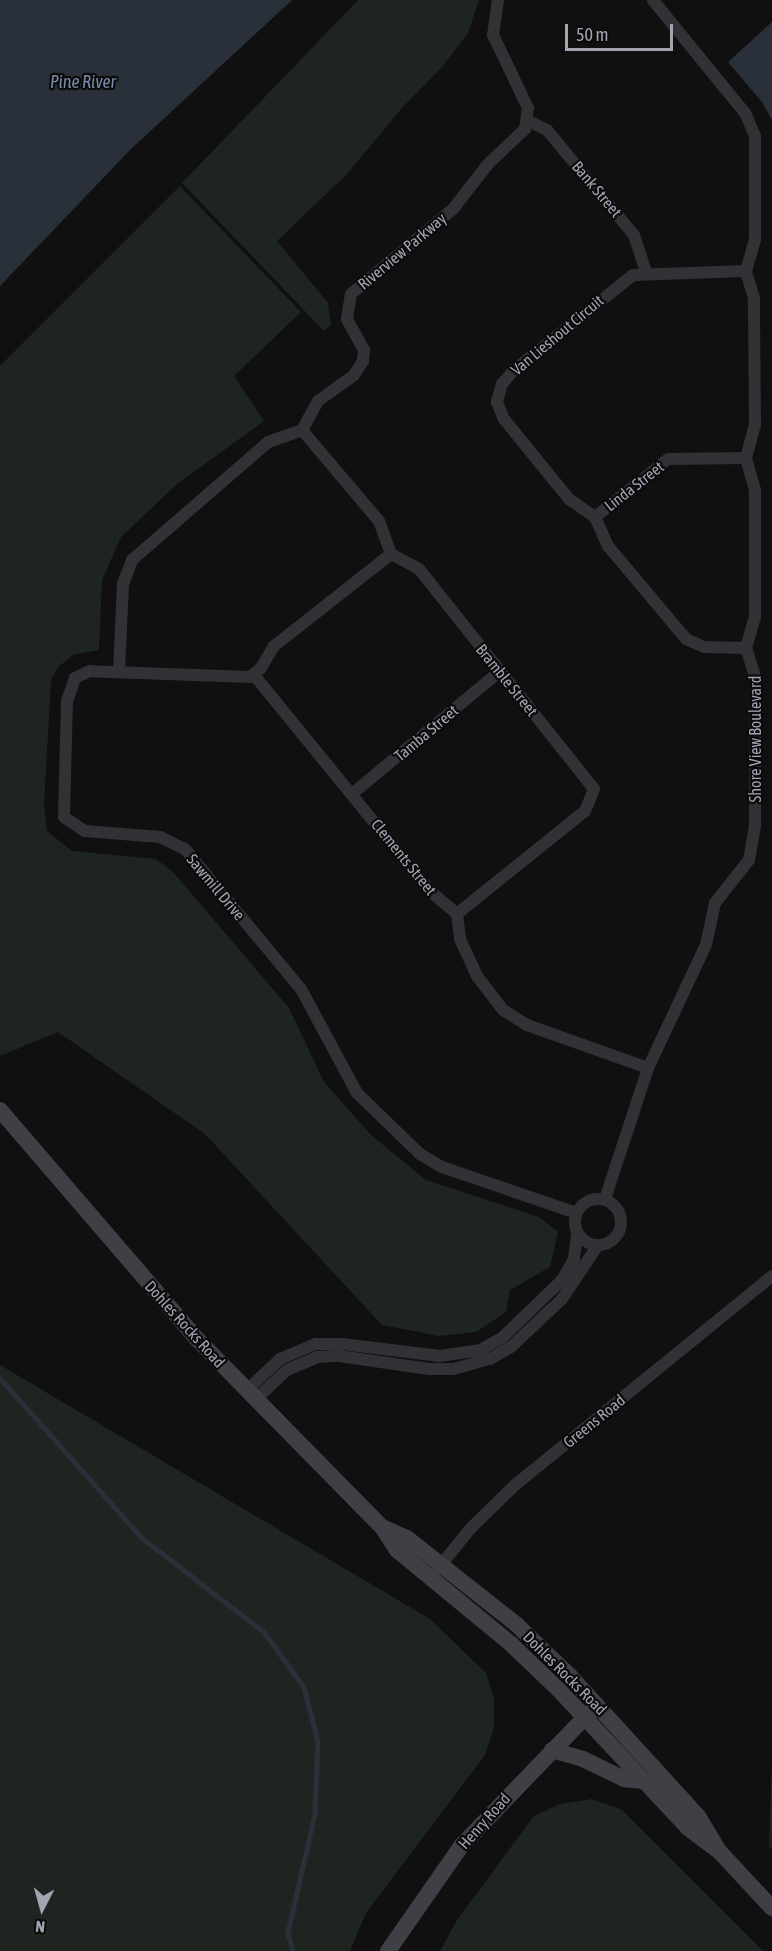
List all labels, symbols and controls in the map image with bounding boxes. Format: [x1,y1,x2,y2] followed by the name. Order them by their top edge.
[568,12,676,50] scale bar
[576,24,608,45] text: 50 m
[50,71,116,93] water label: Pine River
[568,157,626,221] street label: Bank Street
[354,208,450,294] street label: Riverview Parkway
[507,291,607,379] street label: Van Lieshout Circuit
[601,457,667,515] street label: Linda Street
[472,640,542,720] street label: Bramble Street
[745,676,765,802] street label: Shore View Boulevard
[390,701,462,765] street label: Tamba Street
[367,815,441,899] street label: Clements Street
[183,850,249,924] street label: Sawmill Drive
[141,1277,229,1371] street label: Dohles Rocks Road
[559,1390,629,1452] street label: Greens Road
[519,1627,611,1719] street label: Dohles Rocks Road
[454,1789,514,1853] street label: Henry Road
[12,1879,72,1939] north arrow
[34,1917,46,1936] text: N

